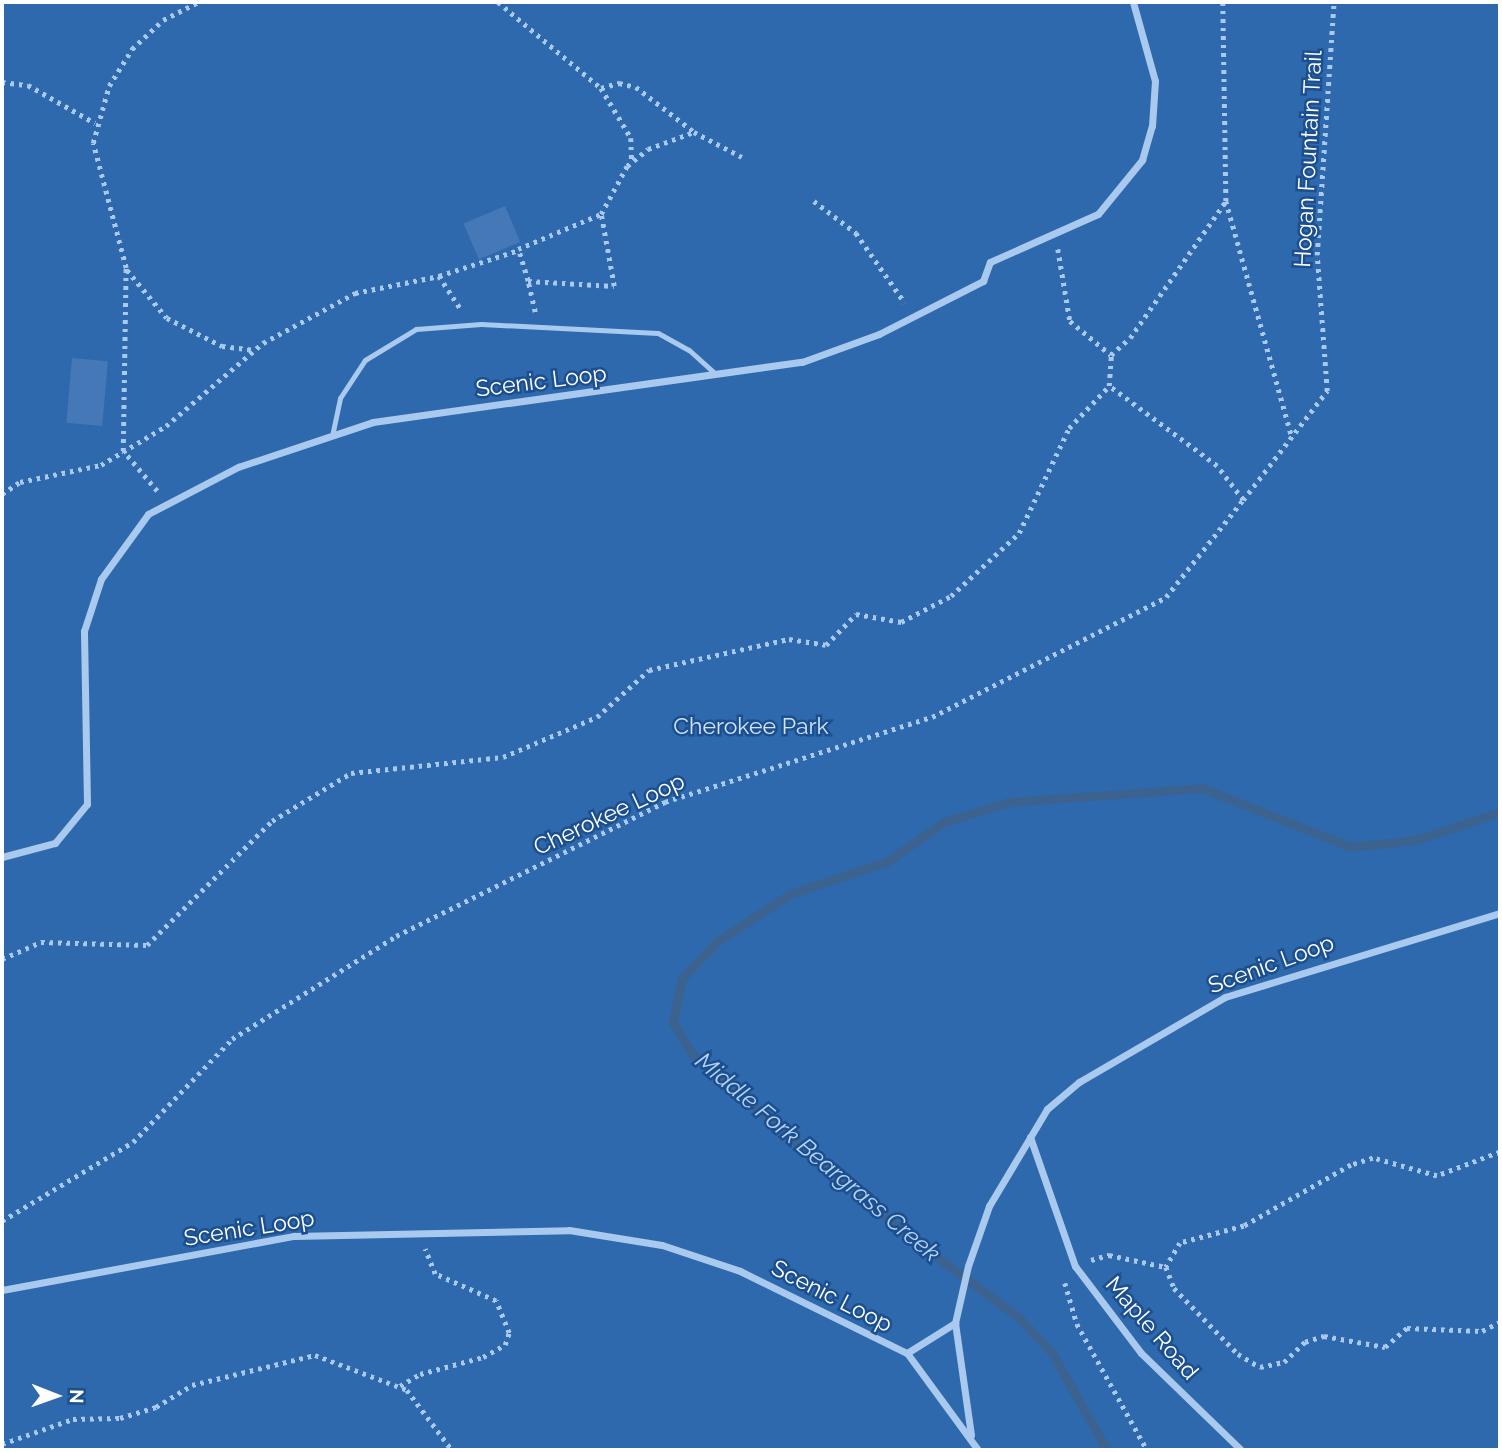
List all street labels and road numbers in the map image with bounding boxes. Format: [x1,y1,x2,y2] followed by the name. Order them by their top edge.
[1289,49,1327,269] street label: Hogan Fountain Trail
[474,359,608,403] street label: Scenic Loop
[529,767,689,861] street label: Cherokee Loop
[1204,929,1338,999] street label: Scenic Loop
[182,1204,316,1252] street label: Scenic Loop
[767,1254,897,1338] street label: Scenic Loop
[1100,1271,1204,1385] street label: Maple Road

